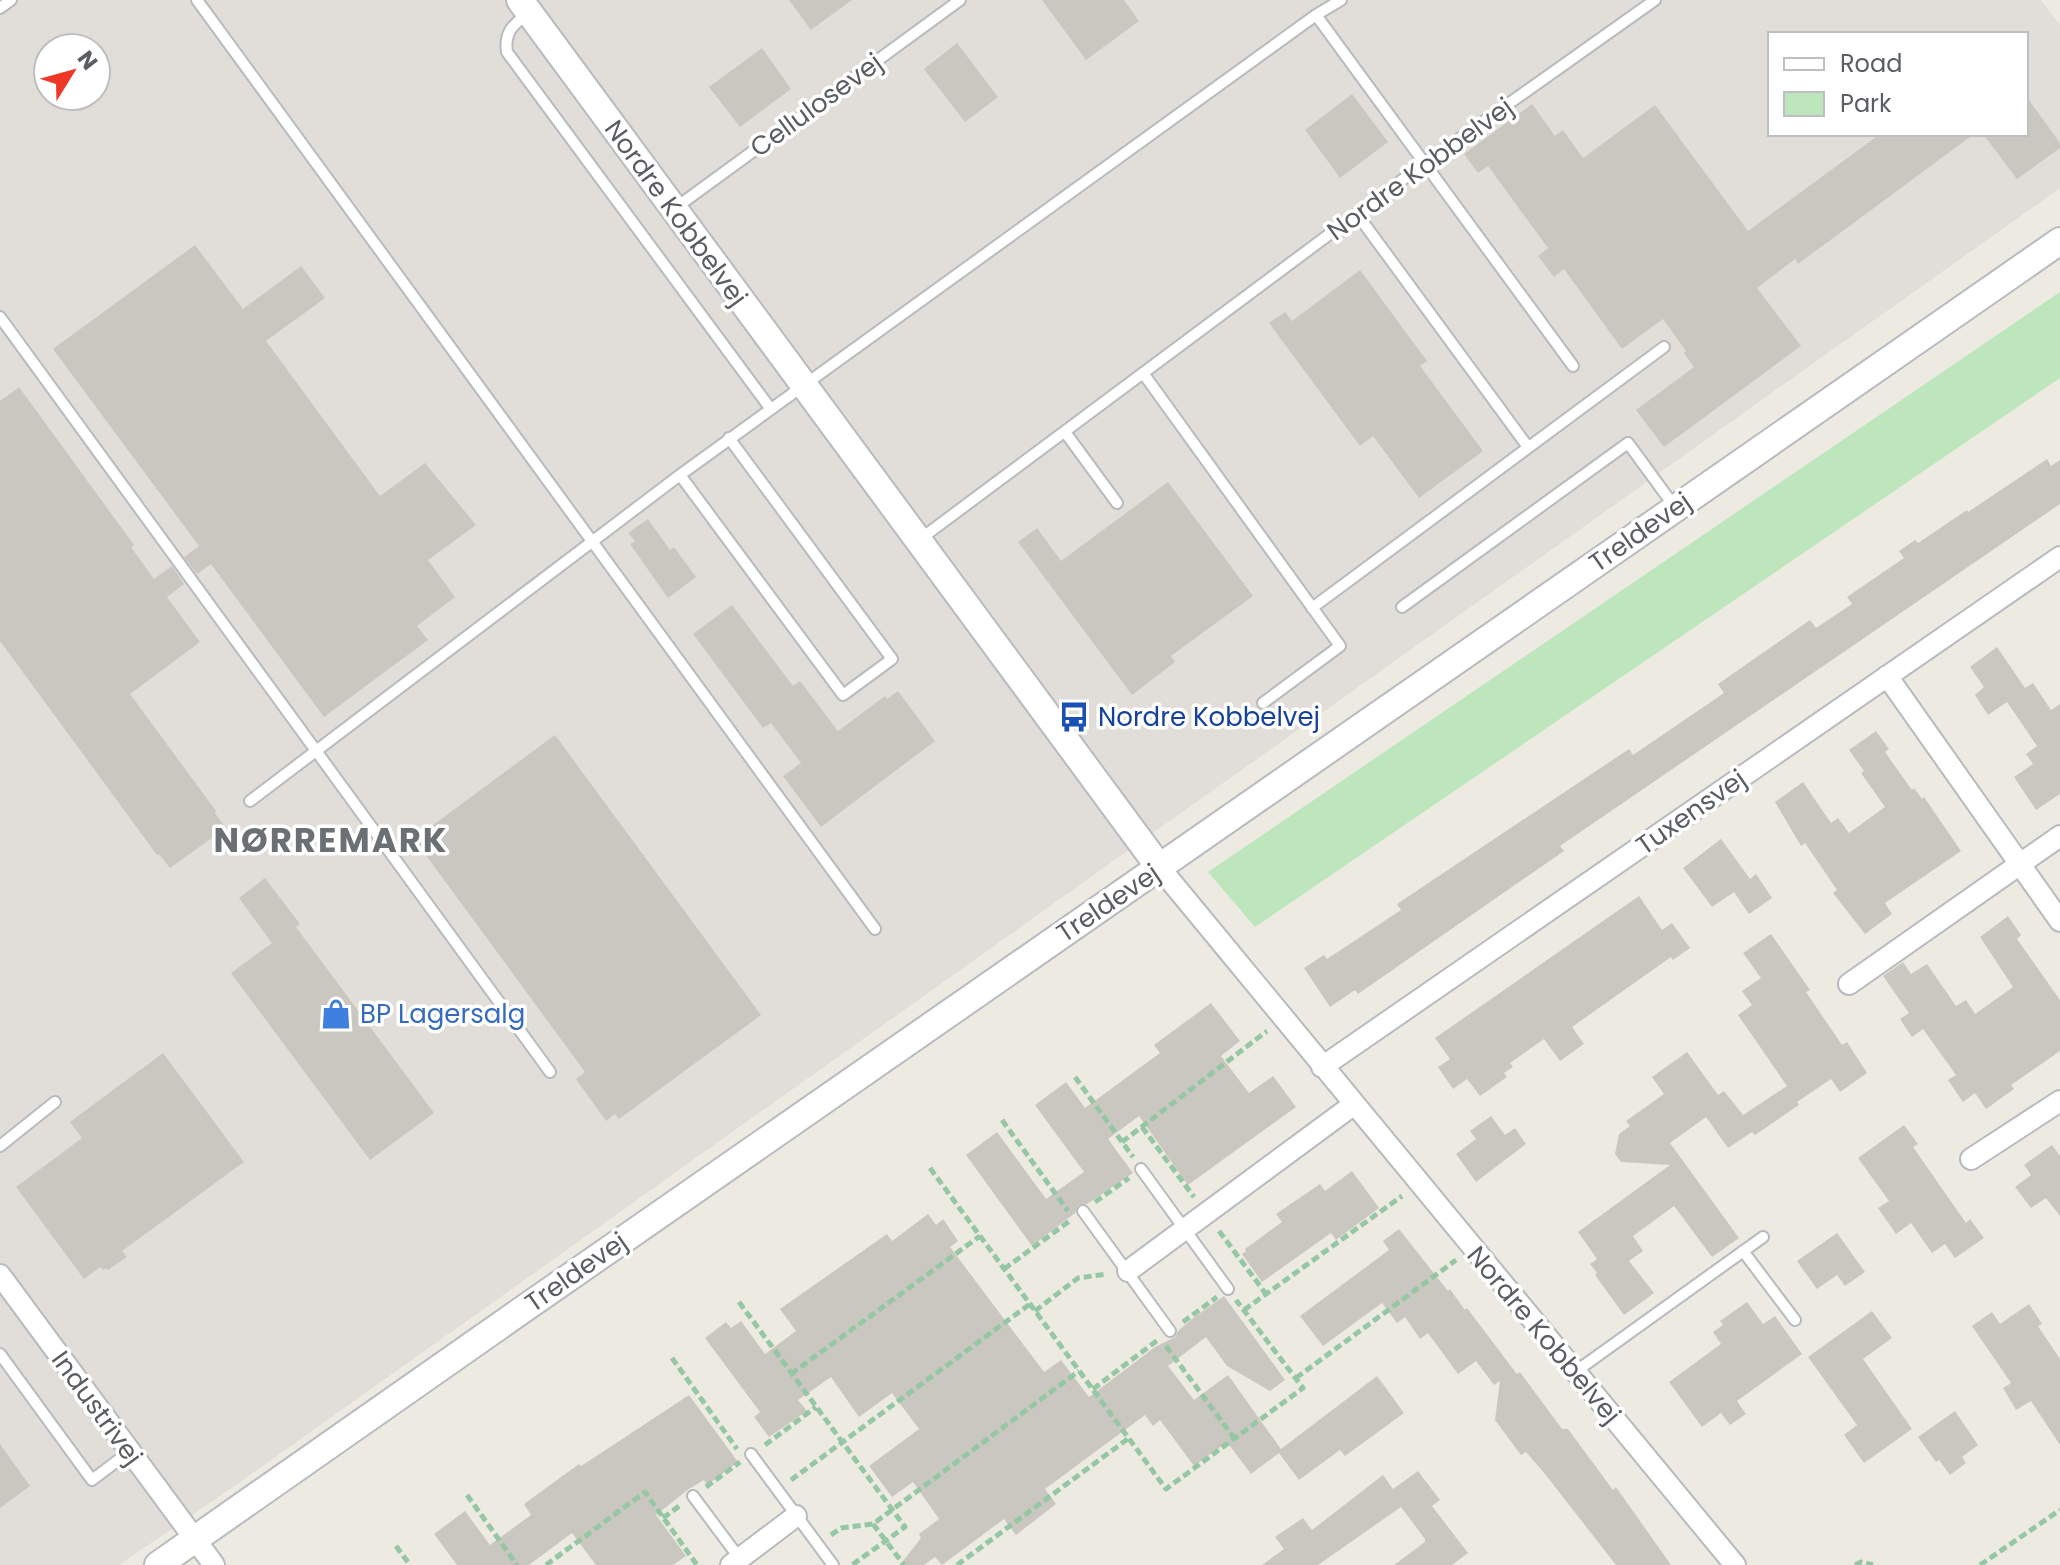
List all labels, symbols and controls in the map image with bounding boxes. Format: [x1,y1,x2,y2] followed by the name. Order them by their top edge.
[32,32,112,112] north arrow
[1768,32,2028,136] legend
[70,44,105,76] text: N
[743,45,889,165] street label: Cellulosevej
[1840,47,1902,80] text: Road
[1840,87,1892,120] text: Park
[1320,89,1520,249] street label: Nordre Kobbelvej
[596,113,756,313] street label: Nordre Kobbelvej
[1582,484,1698,580] street label: Treldevej
[1098,699,1320,735] place label: Nordre Kobbelvej
[1057,700,1091,734] bus stop icon: Nordre Kobbelvej
[1629,761,1753,863] street label: Tuxensvej
[213,816,449,864] district label: NØRREMARK
[1049,855,1167,951] street label: Treldevej
[360,996,525,1032] place label: BP Lagersalg
[319,997,353,1031] shop icon: BP Lagersalg
[518,1224,634,1320] street label: Treldevej
[1459,1238,1629,1432] street label: Nordre Kobbelvej
[43,1343,151,1473] street label: Industrivej

